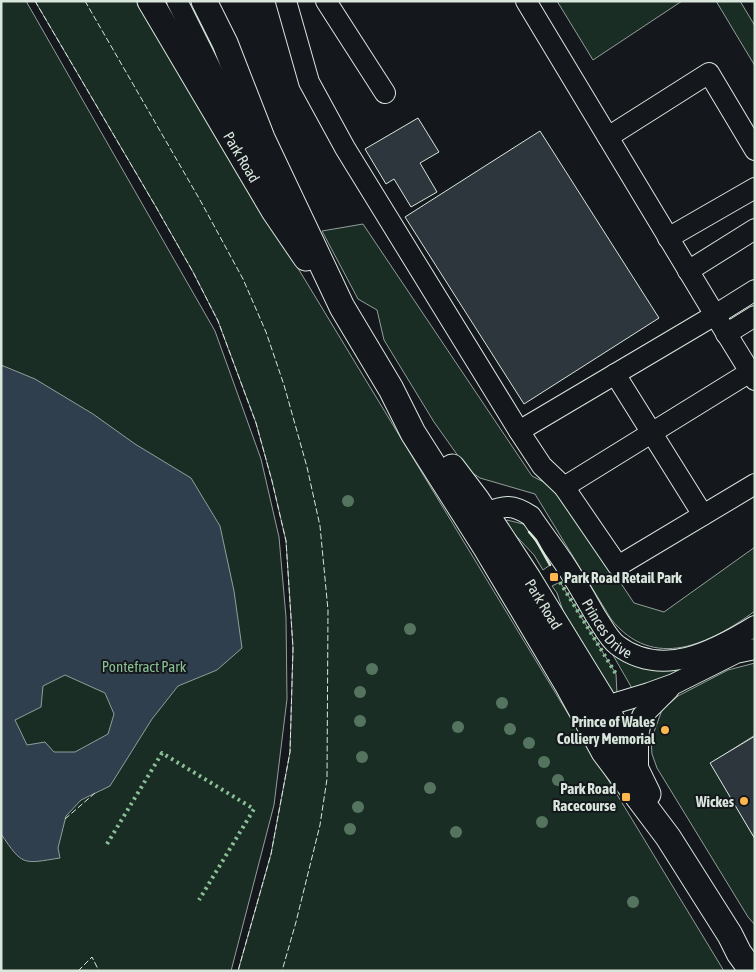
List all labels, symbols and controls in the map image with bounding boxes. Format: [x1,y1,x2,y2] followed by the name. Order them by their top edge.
[221,128,264,185] street label: Park Road
[564,569,682,586] place label: Park Road Retail Park
[548,571,560,583] marker: Park Road Retail Park
[522,576,566,632] street label: Park Road
[579,595,635,661] street label: Princes Drive
[102,658,187,675] park label: Pontefract Park
[557,713,656,747] place label: Prince of Wales Colliery Memorial
[659,724,671,736] marker: Prince of Wales Colliery Memorial
[553,780,616,814] place label: Park Road Racecourse
[620,791,632,803] marker: Park Road Racecourse
[695,793,735,810] place label: Wickes
[738,795,750,807] marker: Wickes

